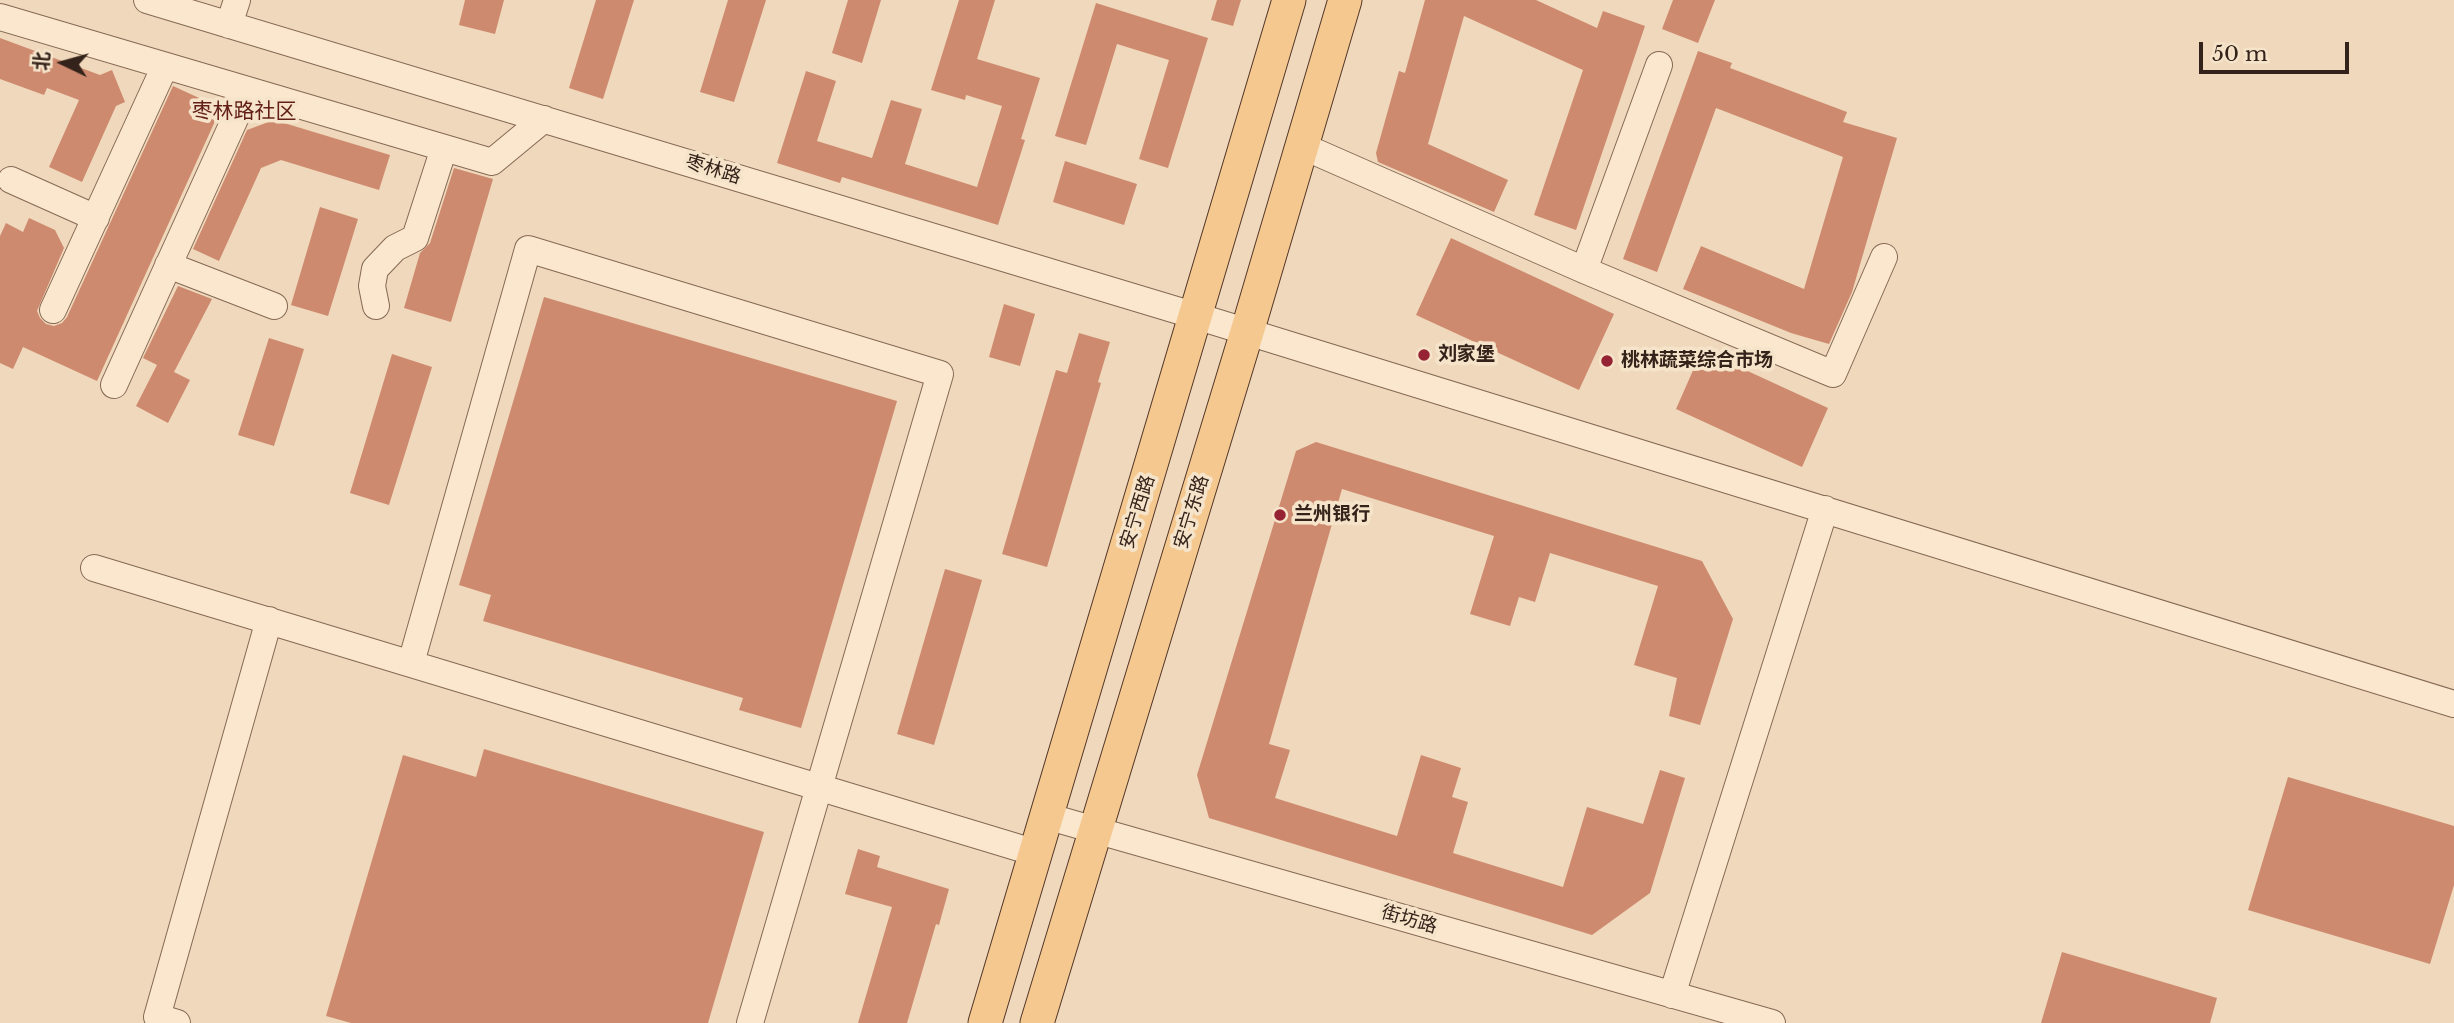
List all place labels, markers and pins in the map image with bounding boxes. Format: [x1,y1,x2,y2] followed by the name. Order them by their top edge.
[1438,344,1495,366] place label: 刘家堡
[1416,347,1432,363] marker: 刘家堡
[1621,350,1773,372] place label: 桃林蔬菜综合市场
[1599,353,1615,369] marker: 桃林蔬菜综合市场
[1294,504,1370,526] place label: 兰州银行
[1272,507,1288,523] marker: 兰州银行

